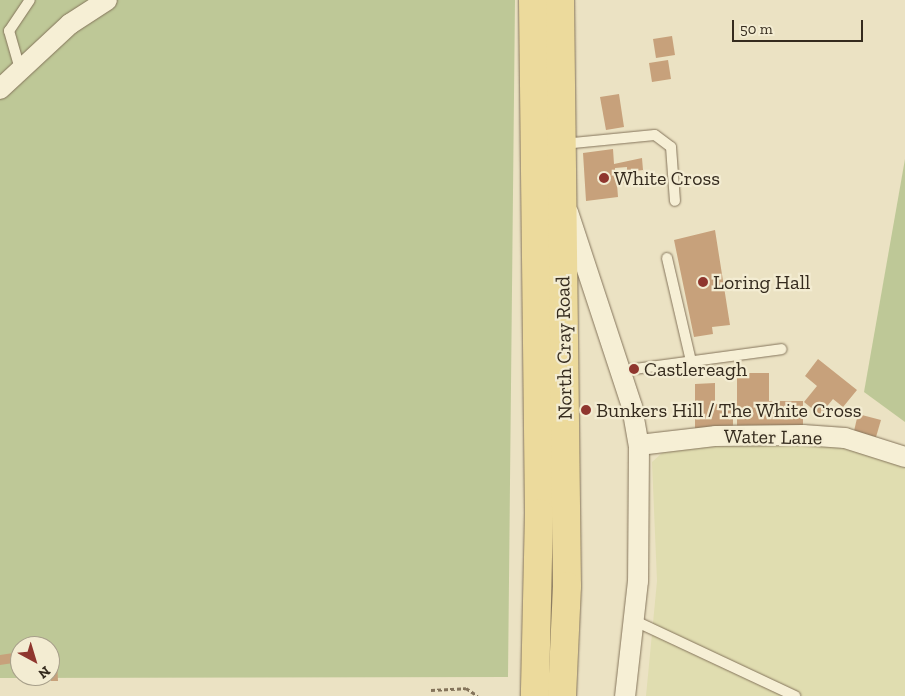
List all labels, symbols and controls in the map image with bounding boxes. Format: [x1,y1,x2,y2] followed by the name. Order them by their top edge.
[735,10,866,42] scale bar
[740,20,773,38] text: 50 m
[614,166,720,190] place label: White Cross
[598,172,610,184] marker: White Cross
[713,270,810,294] place label: Loring Hall
[551,276,577,420] street label: North Cray Road
[697,276,709,288] marker: Loring Hall
[644,357,747,381] place label: Castlereagh
[628,363,640,375] marker: Castlereagh
[596,398,863,422] place label: Bunkers Hill / The White Cross
[580,404,592,416] marker: Bunkers Hill / The White Cross
[723,424,823,450] street label: Water Lane
[10,636,60,686] north arrow
[35,662,54,682] text: N

